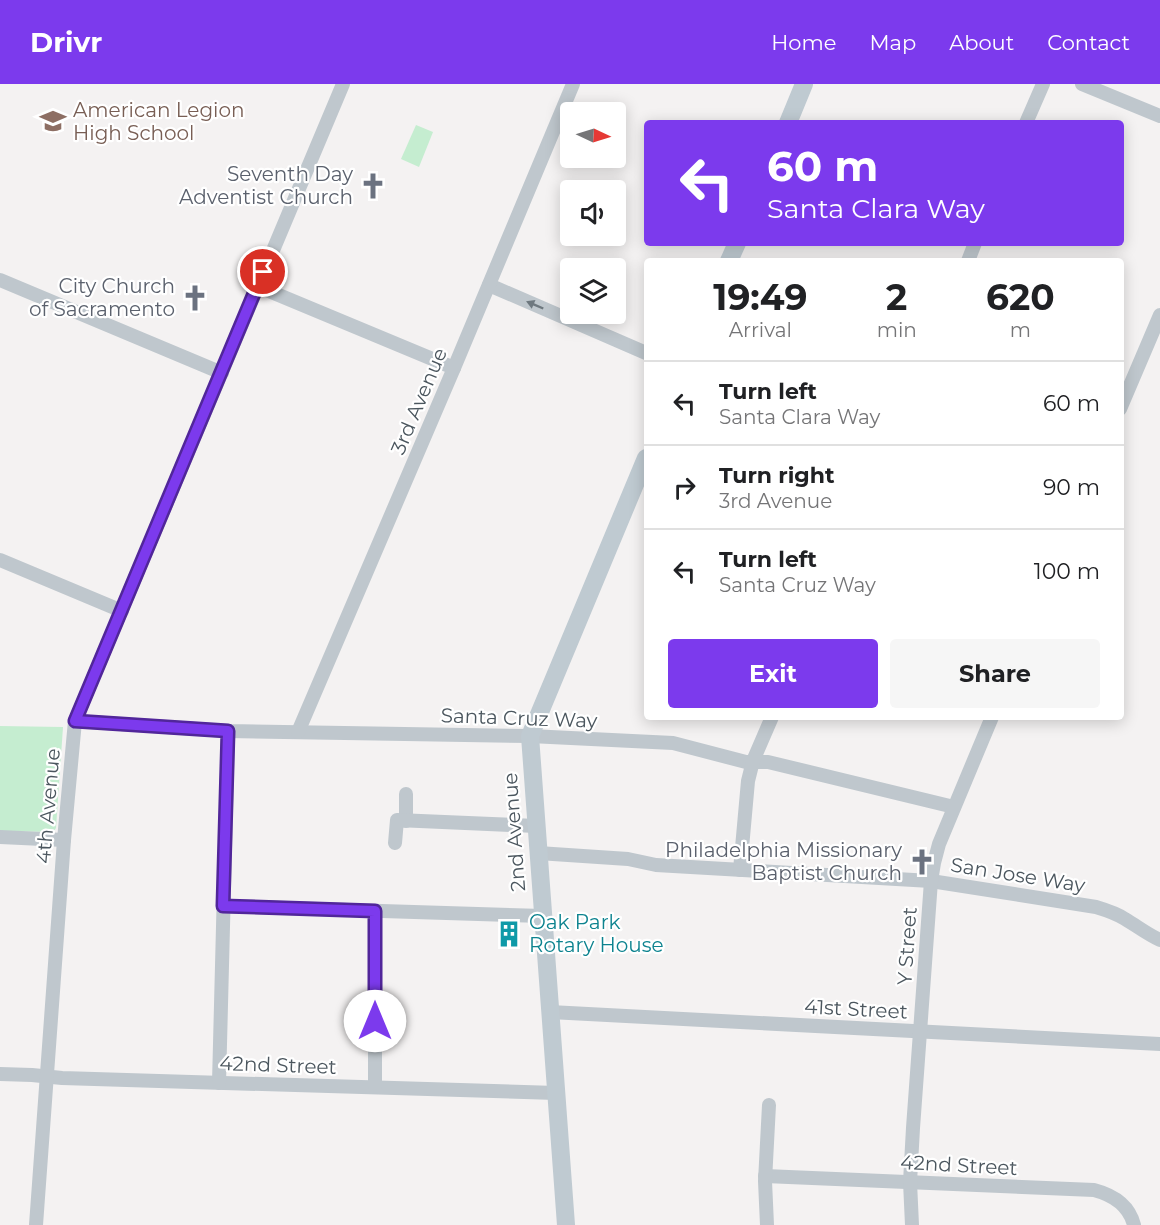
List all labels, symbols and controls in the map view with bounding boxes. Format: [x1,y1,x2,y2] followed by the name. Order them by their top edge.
[30,25,102,59] text: Drivr
[771,30,836,55] text: Home
[869,30,916,55] text: Map
[949,30,1014,55] text: About
[1047,30,1130,55] text: Contact
[73,98,245,145] place label: American Legion High School
[560,102,626,168] north arrow
[560,102,626,324] map controls
[38,106,68,136] school or university icon: American Legion High School
[767,140,878,192] text: 60 m
[668,144,746,222] icon: left
[179,162,353,209] place label: Seventh Day Adventist Church
[358,171,388,201] church icon: Seventh Day Adventist Church
[560,180,626,246] button: sound
[767,192,985,225] text: Santa Clara Way
[237,246,288,297] pin
[246,255,279,288] icon: arrive
[560,258,626,324] button: layers
[29,274,175,321] place label: City Church of Sacramento
[713,275,807,319] text: 19:49
[886,275,907,319] text: 2
[986,275,1055,319] text: 620
[180,283,210,313] church icon: City Church of Sacramento
[526,300,544,309] one-way arrow
[729,318,792,342] text: Arrival
[877,318,917,342] text: min
[1010,318,1031,342] text: m
[386,344,452,458] street label: 3rd Avenue
[719,378,817,405] text: Turn left
[668,387,701,420] icon: left
[1043,390,1100,417] text: 60 m
[719,405,880,429] text: Santa Clara Way
[719,462,834,489] text: Turn right
[668,471,701,504] icon: right
[1043,474,1100,501] text: 90 m
[719,489,832,513] text: 3rd Avenue
[719,546,817,573] text: Turn left
[668,555,701,588] icon: left
[1034,558,1100,585] text: 100 m
[719,573,876,597] text: Santa Cruz Way
[668,639,878,708] button: Exit
[890,639,1100,708] button: Share
[440,703,598,733] street label: Santa Cruz Way
[31,747,65,865] street label: 4th Avenue
[498,772,530,892] street label: 2nd Avenue
[665,838,902,885] place label: Philadelphia Missionary Baptist Church
[907,847,937,877] church icon: Philadelphia Missionary Baptist Church
[949,853,1087,898] street label: San Jose Way
[892,906,922,986] street label: Y Street
[529,910,664,957] place label: Oak Park Rotary House
[494,919,524,949] building icon: Oak Park Rotary House
[343,989,407,1053] position arrow
[804,994,908,1024] street label: 41st Street
[219,1051,337,1079] street label: 42nd Street
[900,1150,1018,1180] street label: 42nd Street

